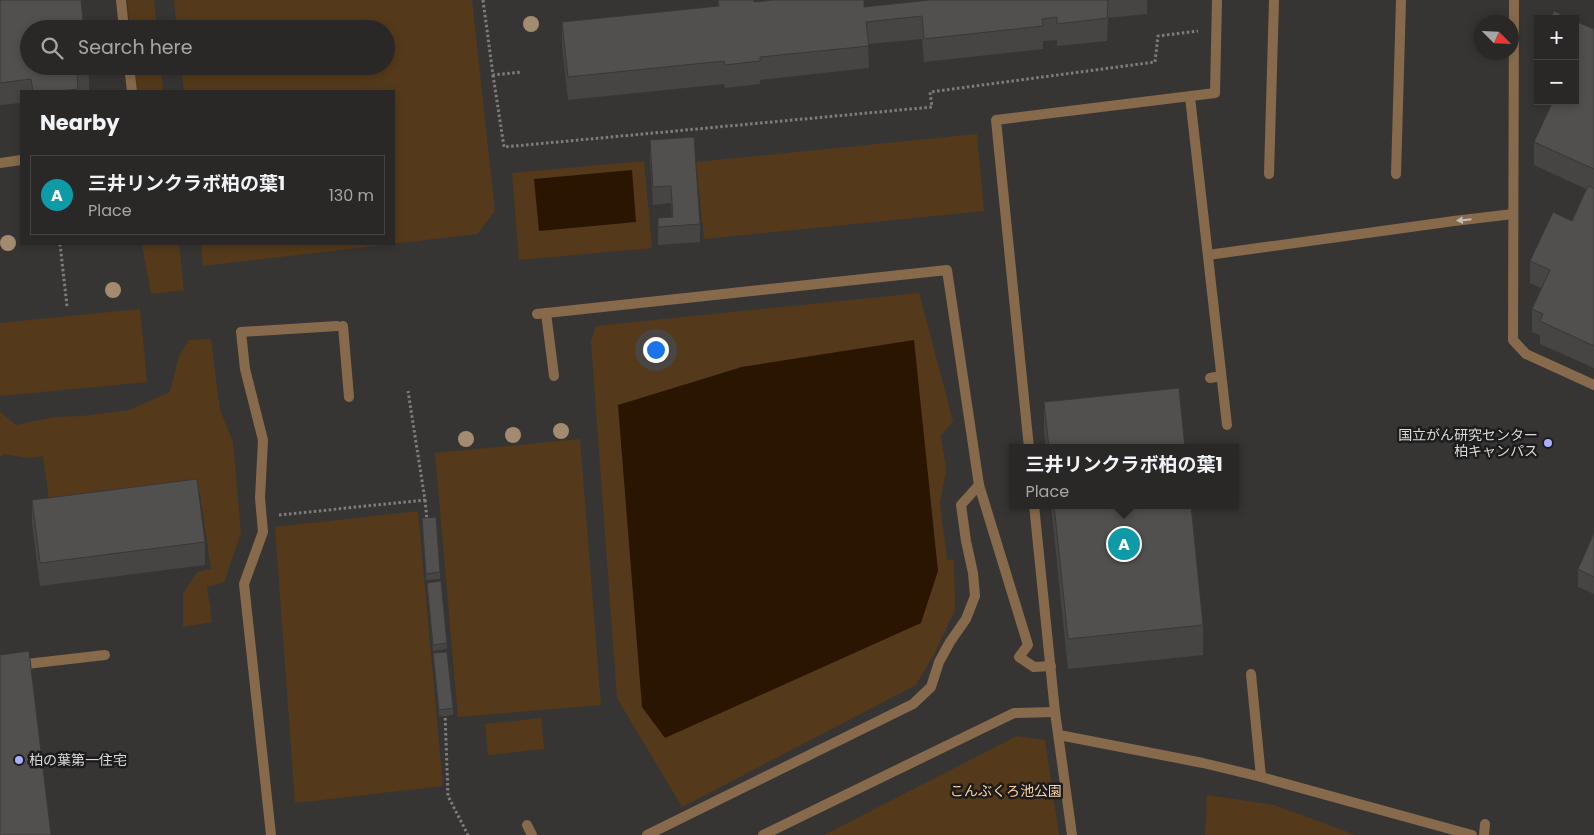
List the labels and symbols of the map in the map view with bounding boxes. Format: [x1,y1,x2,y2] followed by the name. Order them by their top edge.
[1474,15,1519,60] north arrow
[1456,216,1472,224] one-way arrow
[643,337,669,363] your location
[1398,425,1538,461] place label: 国立がん研究センター 柏キャンパス
[1542,437,1554,449] marker: 国立がん研究センター 柏キャンパス
[1108,525,1140,563] pin: A
[29,750,127,770] place label: 柏の葉第一住宅
[13,754,25,766] marker: 柏の葉第一住宅
[950,781,1062,801] park label: こんぶくろ池公園

